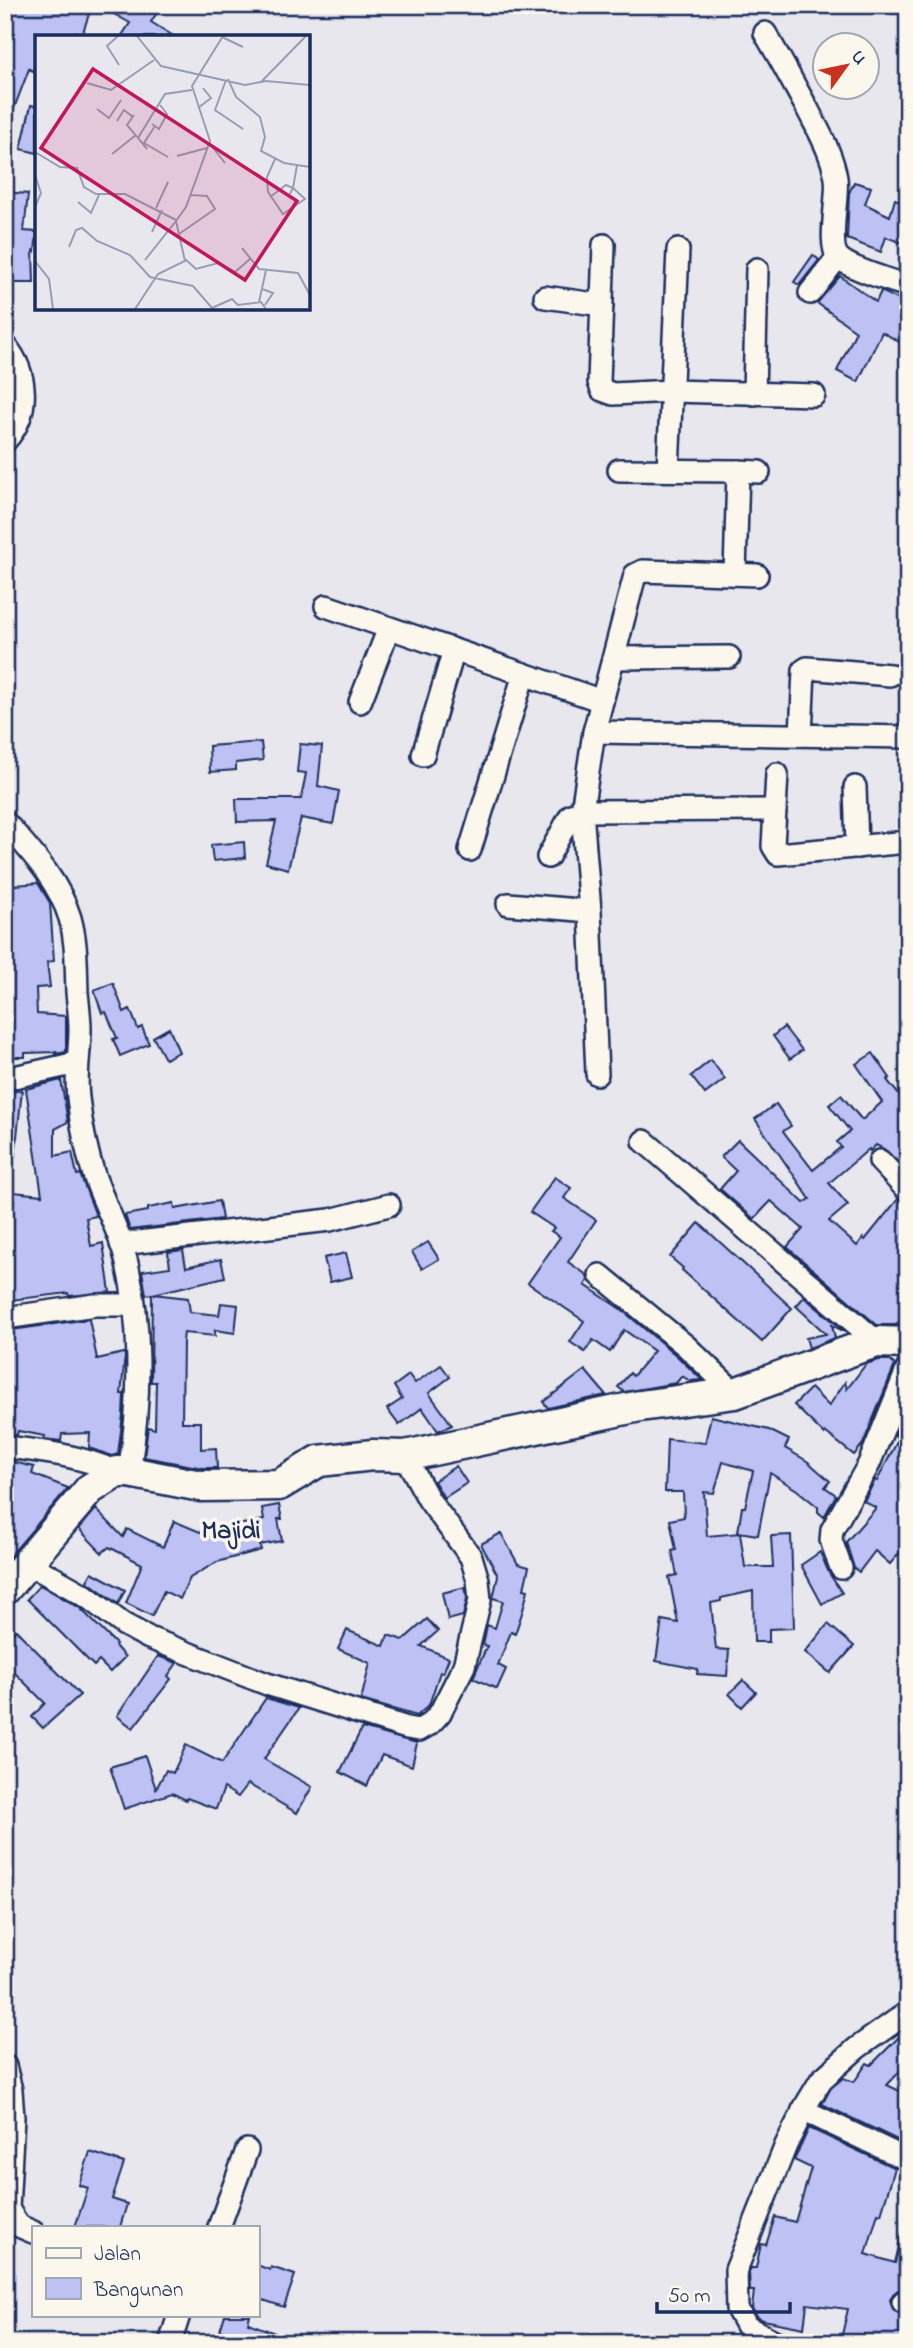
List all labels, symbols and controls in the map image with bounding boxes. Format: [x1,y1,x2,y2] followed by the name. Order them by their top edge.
[811,32,881,102] north arrow
[35,35,310,310] inset map
[844,46,873,70] text: U
[202,1513,261,1551] district label: Majidi
[32,2226,259,2316] legend
[94,2240,141,2270] text: Jalan
[657,2271,790,2315] scale bar
[93,2276,183,2308] text: Bangunan
[668,2282,711,2312] text: 50 m

